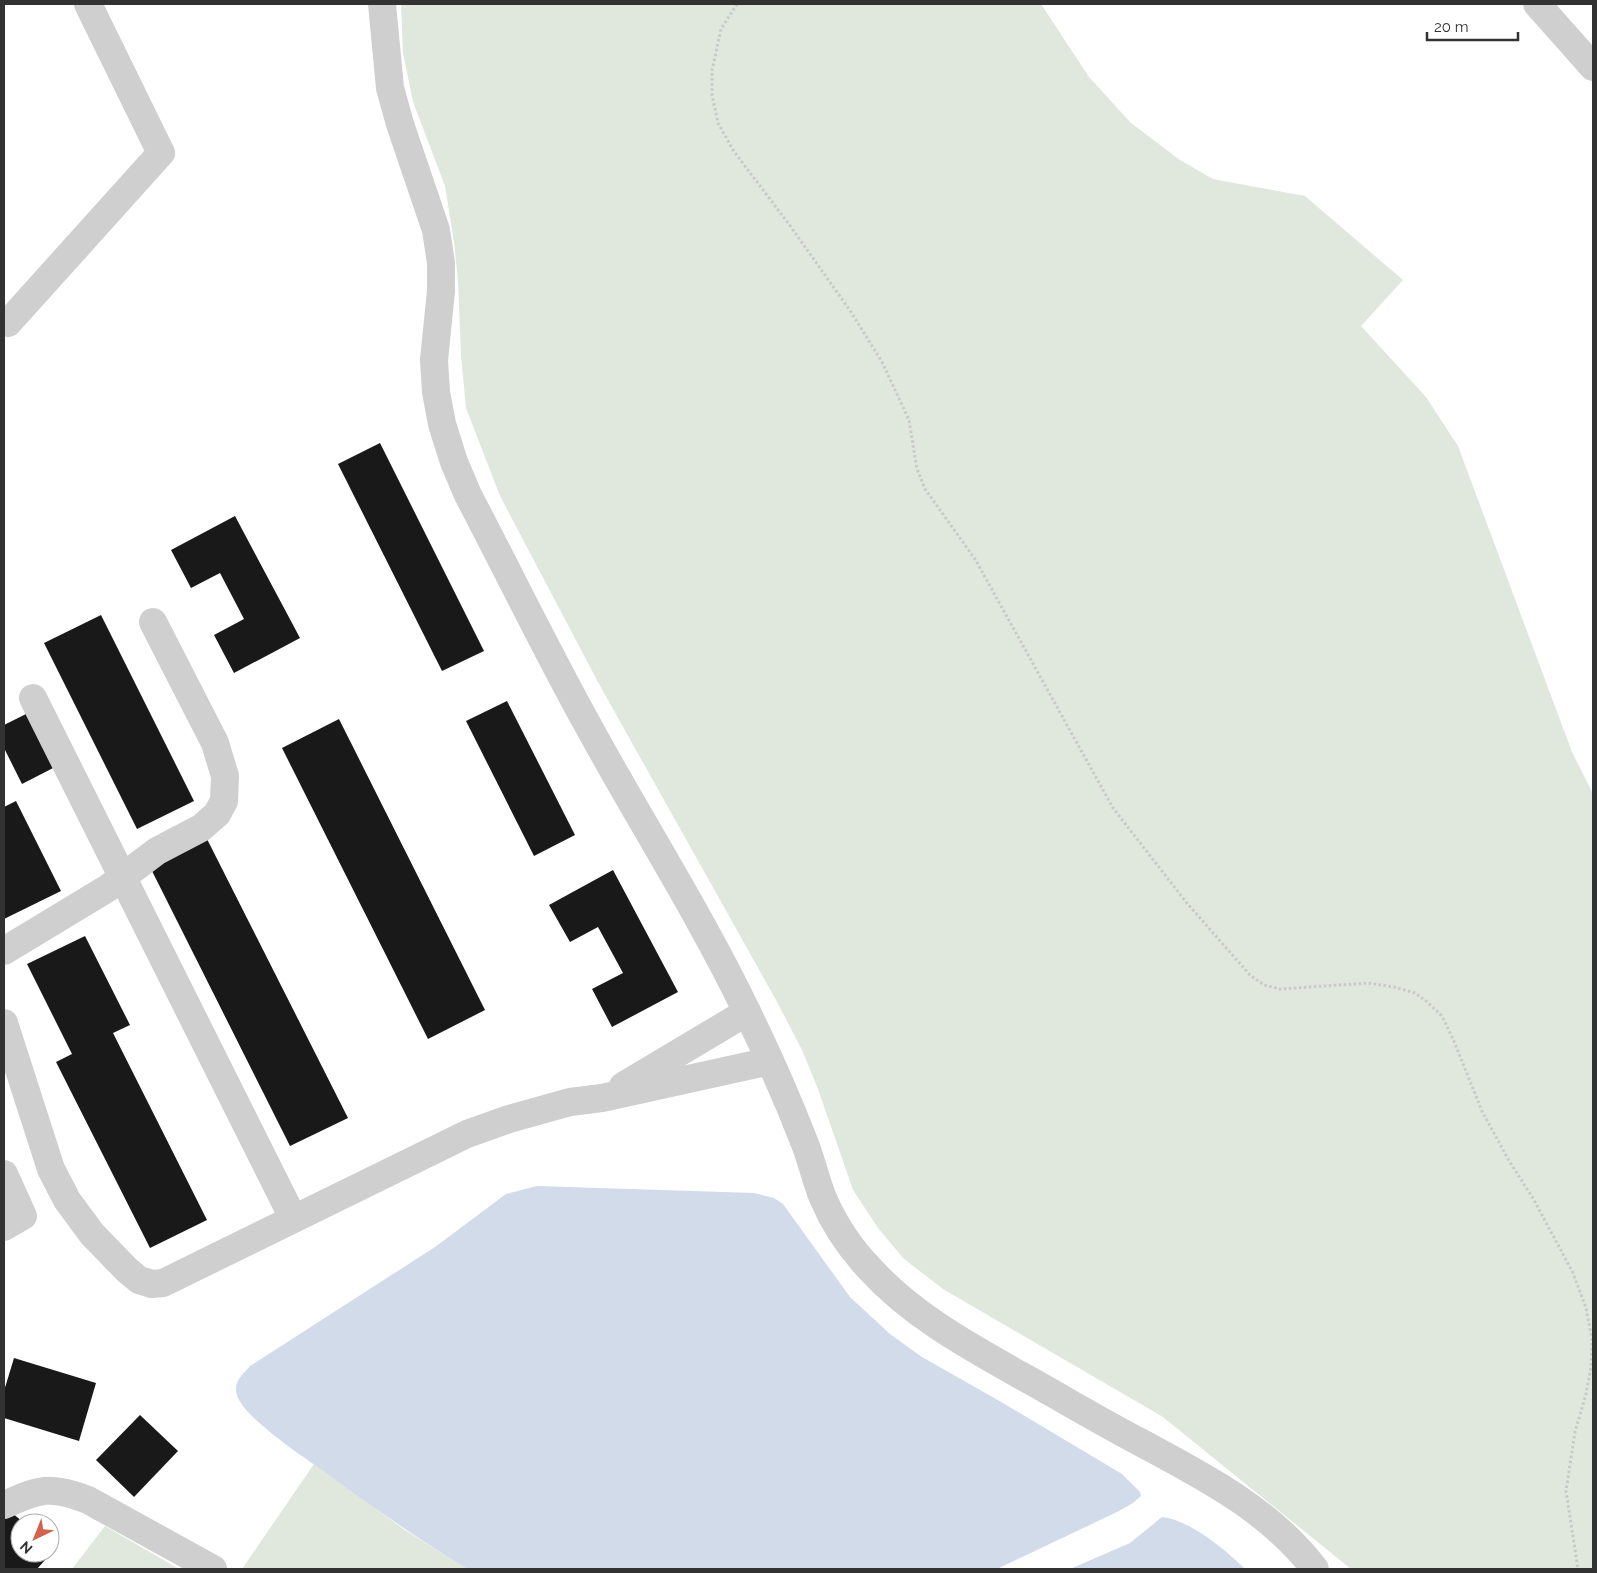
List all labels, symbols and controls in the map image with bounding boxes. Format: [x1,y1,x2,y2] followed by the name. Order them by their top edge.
[1427,10,1518,42] scale bar
[1434,18,1469,36] text: 20 m
[10,1513,60,1563] north arrow
[17,1538,35,1557] text: N

